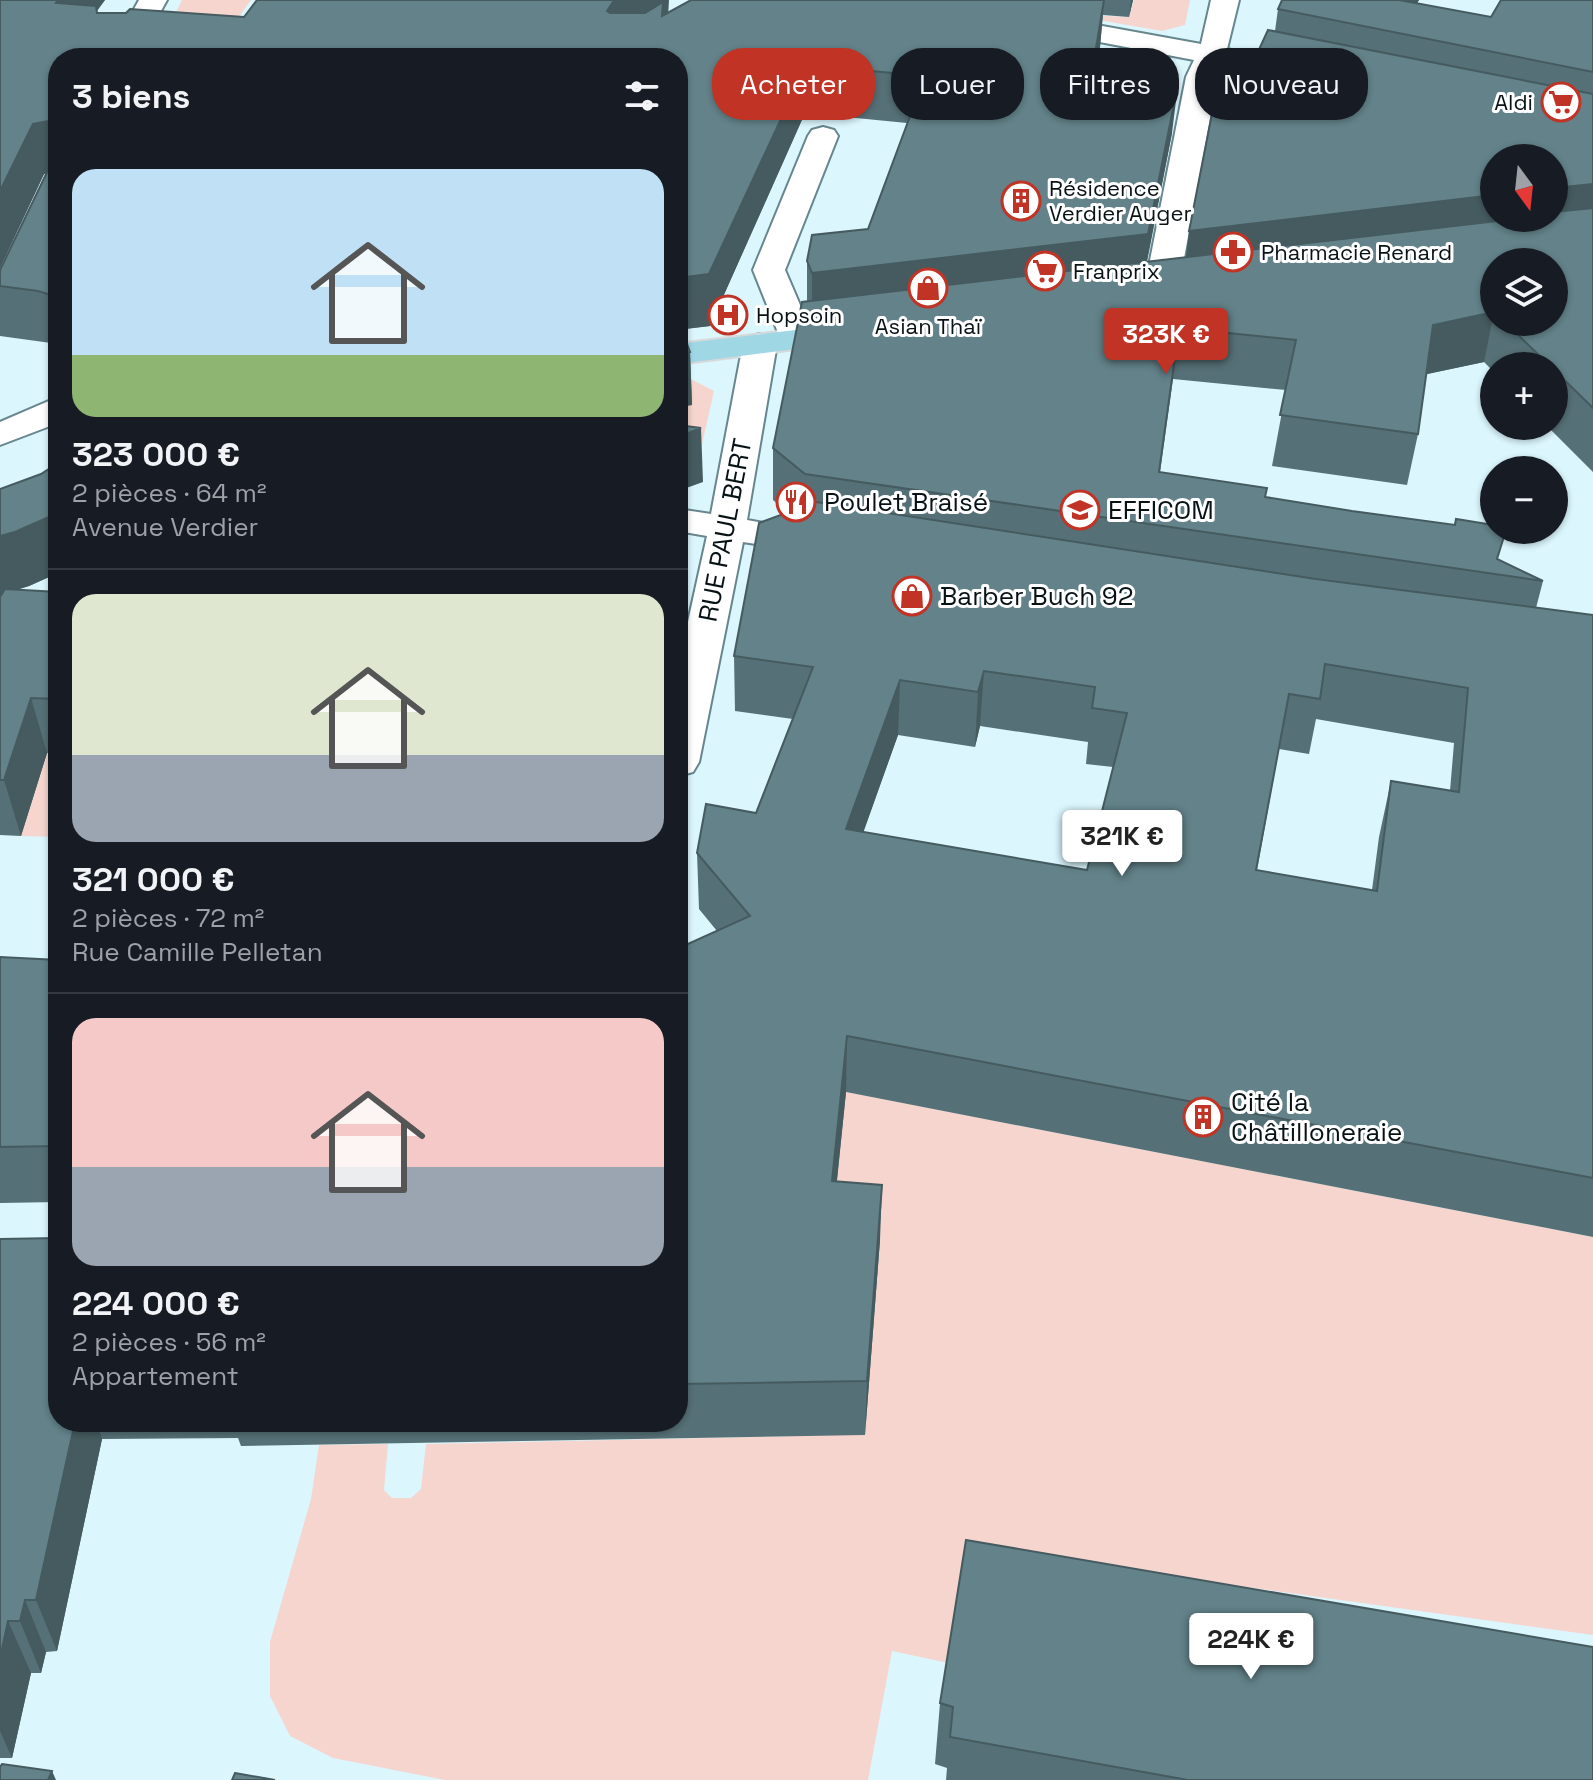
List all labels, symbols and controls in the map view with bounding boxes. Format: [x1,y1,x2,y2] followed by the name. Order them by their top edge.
[712,48,875,120] chip: Acheter
[891,48,1024,120] chip: Louer
[1040,48,1179,120] chip: Filtres
[1195,48,1368,120] chip: Nouveau
[620,74,664,118] icon: filters
[72,75,190,118] text: 3 biens
[1540,81,1582,123] supermarket icon: Aldi
[1494,88,1533,116] place label: Aldi
[1480,144,1568,232] north arrow
[1480,144,1568,544] map controls
[1049,174,1192,227] place label: Résidence Verdier Auger
[1000,180,1042,222] building icon: Résidence Verdier Auger
[296,221,440,365] icon: home
[1212,231,1254,273] pharmacy icon: Pharmacie Renard
[1261,238,1452,266] place label: Pharmacie Renard
[1480,248,1568,336] button: layers
[1024,250,1066,292] supermarket icon: Franprix
[1073,257,1160,285] place label: Franprix
[907,267,949,309] shop icon: Asian Thaï
[707,294,749,336] hospital icon: Hopsoin
[756,301,842,329] place label: Hopsoin
[1101,308,1231,376] pin: 323K €
[875,312,983,340] place label: Asian Thaï
[1122,317,1210,351] text: 323K €
[1480,352,1568,440] button: +
[72,433,240,476] text: 323 000 €
[691,435,759,625] street label: RUE PAUL BERT
[1480,456,1568,544] button: −
[72,476,266,510] text: 2 pièces · 64 m²
[775,481,817,523] restaurant icon: Poulet Braisé
[824,485,988,519] place label: Poulet Braisé
[1059,489,1101,531] school or university icon: EFFICOM
[1108,493,1214,527] place label: EFFICOM
[72,510,258,544] text: Avenue Verdier
[891,575,933,617] shop icon: Barber Buch 92
[940,579,1133,613] place label: Barber Buch 92
[296,646,440,790] icon: home
[1057,810,1187,878] pin: 321K €
[1080,819,1164,853] text: 321K €
[72,858,235,901] text: 321 000 €
[72,901,264,935] text: 2 pièces · 72 m²
[72,935,323,969] text: Rue Camille Pelletan
[296,1070,440,1214] icon: home
[1231,1085,1402,1149] place label: Cité la Châtilloneraie
[1182,1096,1224,1138] building icon: Cité la Châtilloneraie
[72,1282,240,1325] text: 224 000 €
[72,1325,266,1359] text: 2 pièces · 56 m²
[72,1359,239,1393] text: Appartement
[1186,1613,1316,1681] pin: 224K €
[1207,1622,1295,1656] text: 224K €

